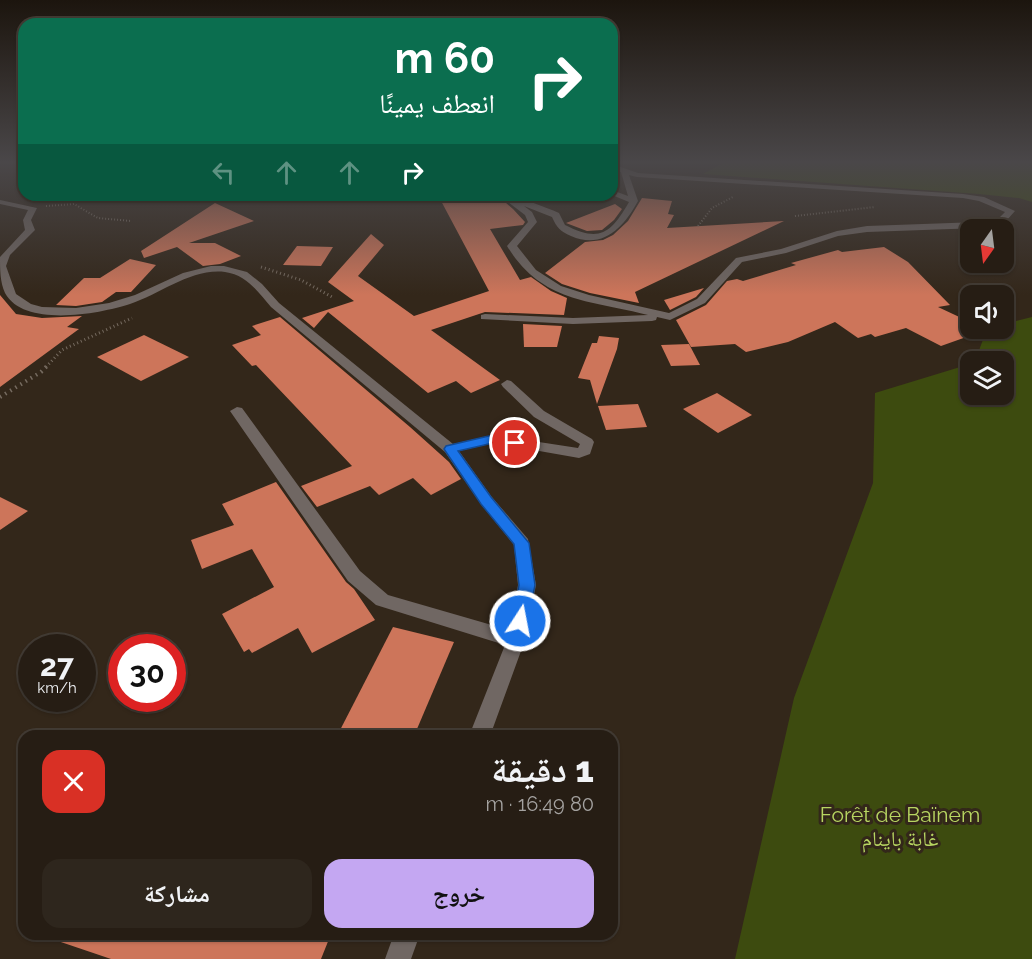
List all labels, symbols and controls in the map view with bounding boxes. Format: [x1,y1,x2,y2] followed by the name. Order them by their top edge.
[395,34,495,83] text: 60 m
[516,42,594,120] icon: right
[379,88,495,119] text: انعطف يمينًا
[207,156,240,189] icon: left
[270,156,303,189] icon: ahead
[333,156,366,189] icon: ahead
[396,156,429,189] icon: right
[960,219,1014,273] north arrow
[960,219,1014,405] map controls
[960,285,1014,339] button: sound
[960,351,1014,405] button: layers
[489,417,540,468] pin
[498,426,531,459] icon: arrive
[488,589,552,653] position arrow
[108,634,186,712] speed limit sign: 30
[40,648,74,683] text: 27
[37,679,77,697] text: km/h
[491,748,594,790] text: 1 دقيقة
[42,750,105,813] button: close
[485,792,594,816] text: 80 m · 16:49
[820,802,980,853] park label: Forêt de Baïnem غابة باينام
[42,859,312,928] button: مشاركة
[324,859,594,928] button: خروج

